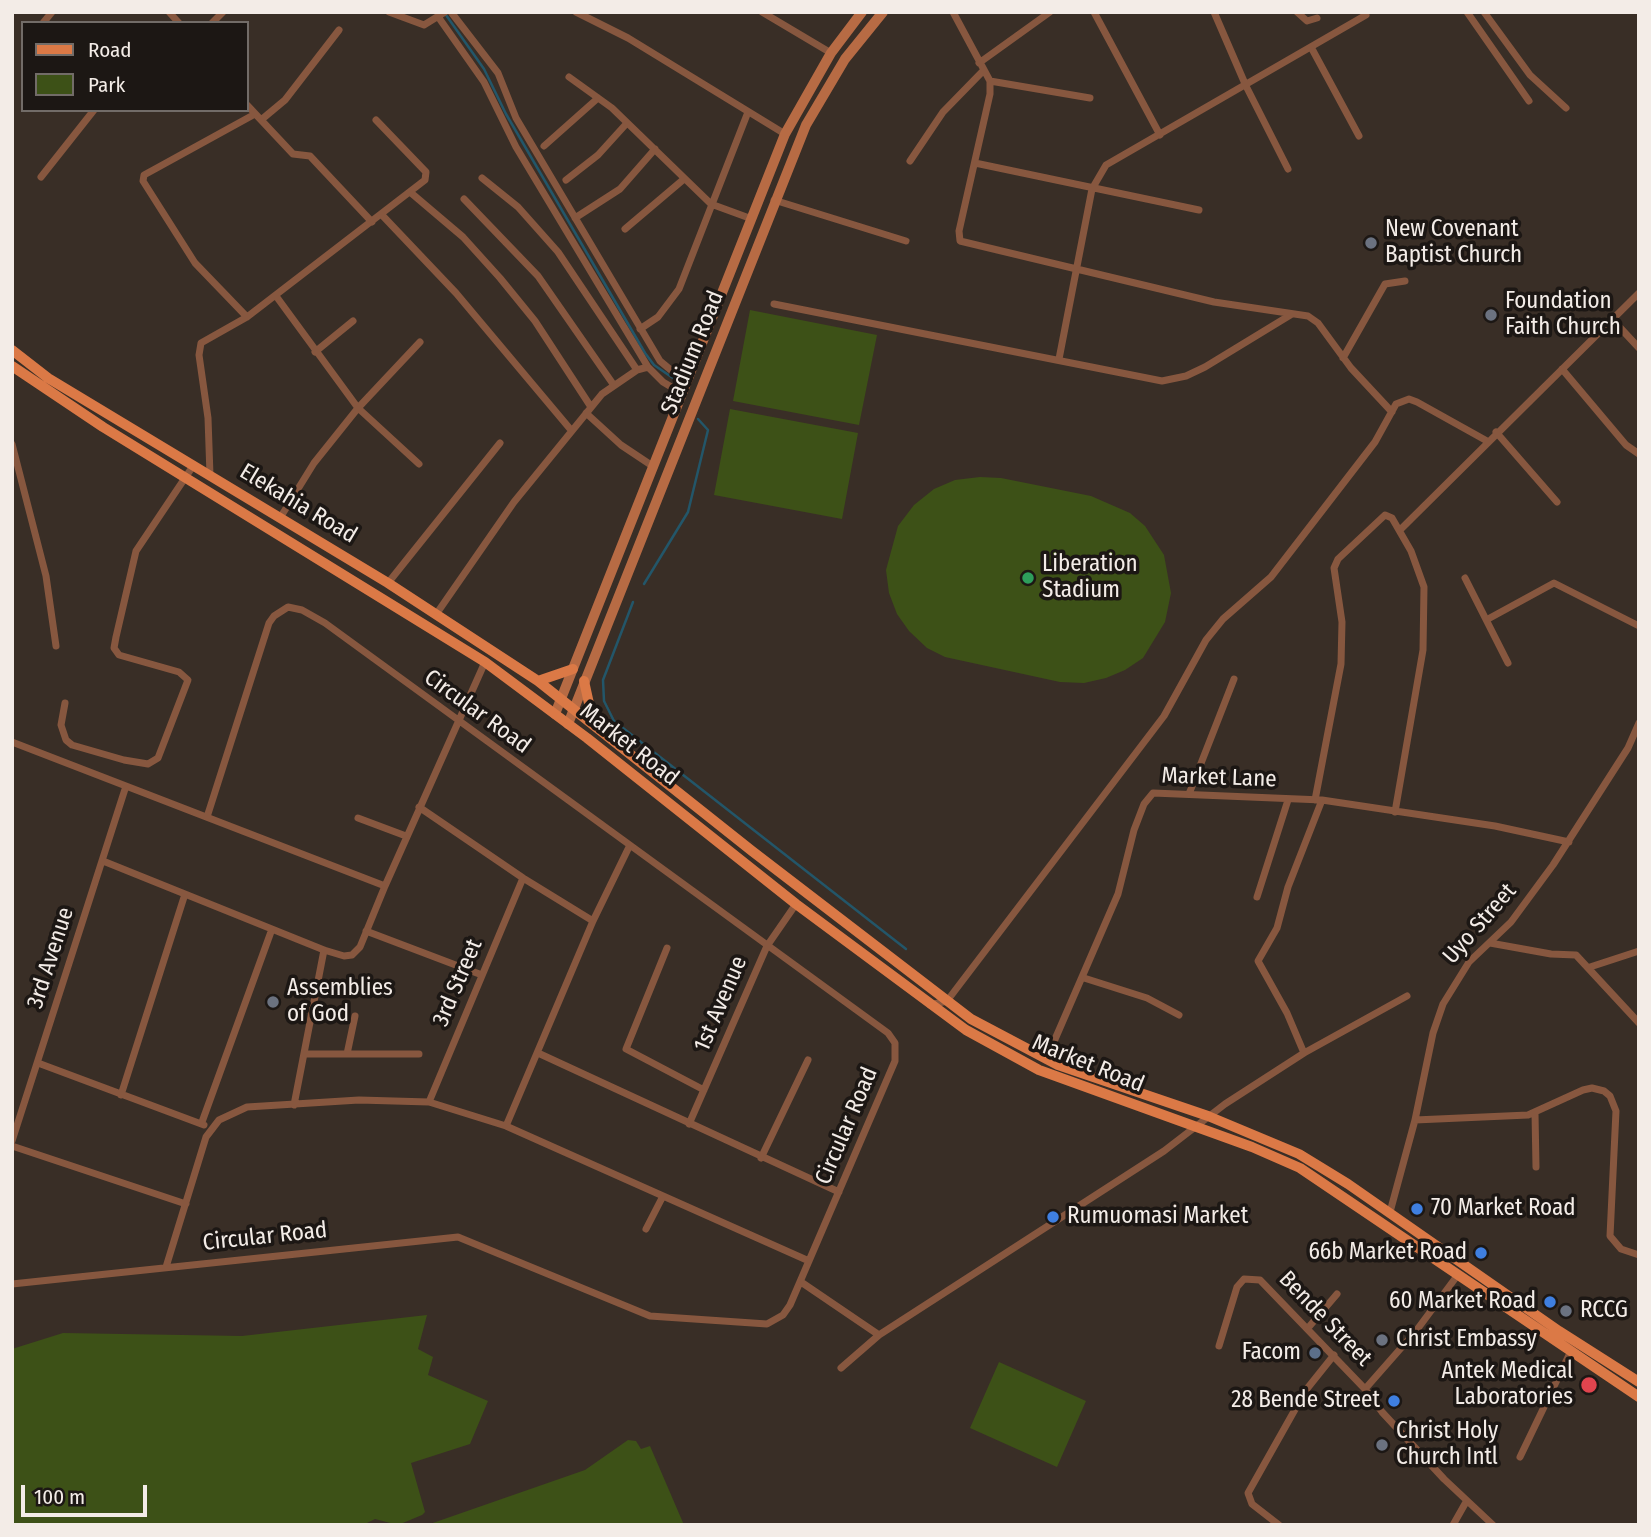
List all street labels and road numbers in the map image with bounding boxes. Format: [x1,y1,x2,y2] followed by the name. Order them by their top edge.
[656,287,730,419] street label: Stadium Road
[234,458,362,550] street label: Elekahia Road
[418,664,536,760] street label: Circular Road
[574,698,684,792] street label: Market Road
[1161,762,1277,794] street label: Market Lane
[1438,878,1522,970] street label: Uyo Street
[22,904,80,1012] street label: 3rd Avenue
[427,935,489,1031] street label: 3rd Street
[689,952,753,1056] street label: 1st Avenue
[1028,1029,1148,1099] street label: Market Road
[810,1063,884,1189] street label: Circular Road
[201,1217,329,1257] street label: Circular Road
[1273,1266,1377,1372] street label: Bende Street

